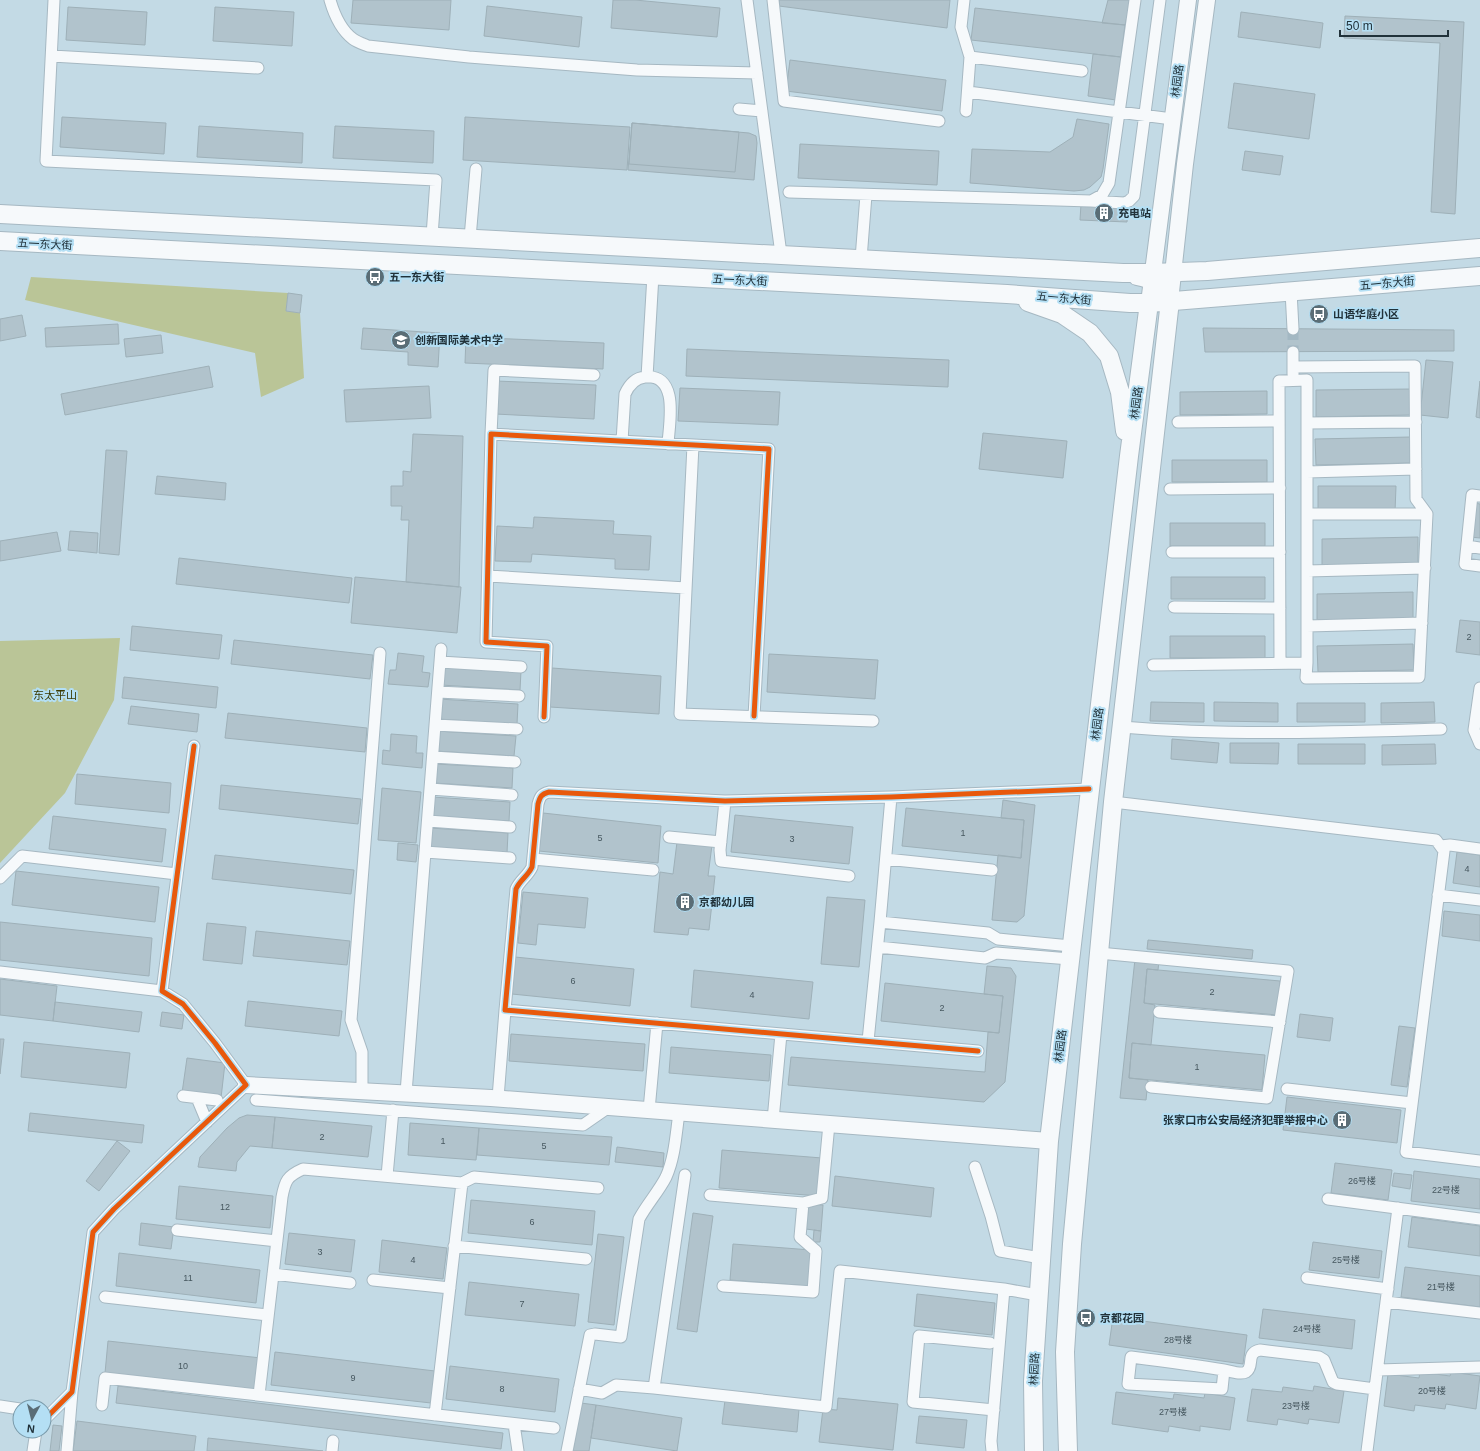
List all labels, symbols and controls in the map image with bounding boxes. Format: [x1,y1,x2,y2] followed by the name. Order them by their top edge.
[1340,12,1448,38] scale bar
[1346,19,1373,33] text: 50 m
[1169,64,1185,98] street label: 林园路
[1093,202,1115,224] building icon: 充电站
[1118,207,1151,219] place label: 充电站
[17,237,73,251] street label: 五一东大街
[364,266,386,288] bus stop icon: 五一东大街
[389,271,444,283] place label: 五一东大街
[712,273,768,287] street label: 五一东大街
[1359,275,1415,291] street label: 五一东大街
[1036,290,1092,306] street label: 五一东大街
[1308,303,1330,325] bus stop icon: 山语华庭小区
[1333,308,1399,320] place label: 山语华庭小区
[390,329,412,351] school or university icon: 创新国际美术中学
[415,334,503,346] place label: 创新国际美术中学
[1128,386,1144,420] street label: 林园路
[1466,632,1472,642] house number: 2
[33,689,77,701] park label: 东太平山
[1089,707,1105,741] street label: 林园路
[960,828,966,838] house number: 1
[597,833,603,843] house number: 5
[789,834,795,844] house number: 3
[1464,864,1470,874] house number: 4
[674,891,696,913] building icon: 京都幼儿园
[699,896,754,908] place label: 京都幼儿园
[570,976,576,986] house number: 6
[1209,987,1215,997] house number: 2
[749,990,755,1000] house number: 4
[939,1003,945,1013] house number: 2
[1052,1029,1068,1063] street label: 林园路
[1194,1062,1200,1072] house number: 1
[1331,1109,1353,1131] building icon: 张家口市公安局经济犯罪举报中心
[1163,1114,1328,1126] place label: 张家口市公安局经济犯罪举报中心
[319,1132,325,1142] house number: 2
[440,1136,446,1146] house number: 1
[541,1141,547,1151] house number: 5
[1348,1176,1376,1186] house number: 26号楼
[1432,1185,1460,1195] house number: 22号楼
[220,1202,230,1212] house number: 12
[529,1217,535,1227] house number: 6
[317,1247,323,1257] house number: 3
[410,1255,416,1265] house number: 4
[1332,1255,1360,1265] house number: 25号楼
[183,1273,193,1283] house number: 11
[1427,1282,1455,1292] house number: 21号楼
[519,1299,525,1309] house number: 7
[1075,1307,1097,1329] bus stop icon: 京都花园
[1100,1312,1144,1324] place label: 京都花园
[1293,1324,1321,1334] house number: 24号楼
[1164,1335,1192,1345] house number: 28号楼
[1027,1352,1041,1386] street label: 林园路
[178,1361,188,1371] house number: 10
[350,1373,356,1383] house number: 9
[499,1384,505,1394] house number: 8
[1418,1386,1446,1396] house number: 20号楼
[12,1399,52,1439] north arrow
[1282,1401,1310,1411] house number: 23号楼
[1159,1407,1187,1417] house number: 27号楼
[26,1422,35,1435] text: N

